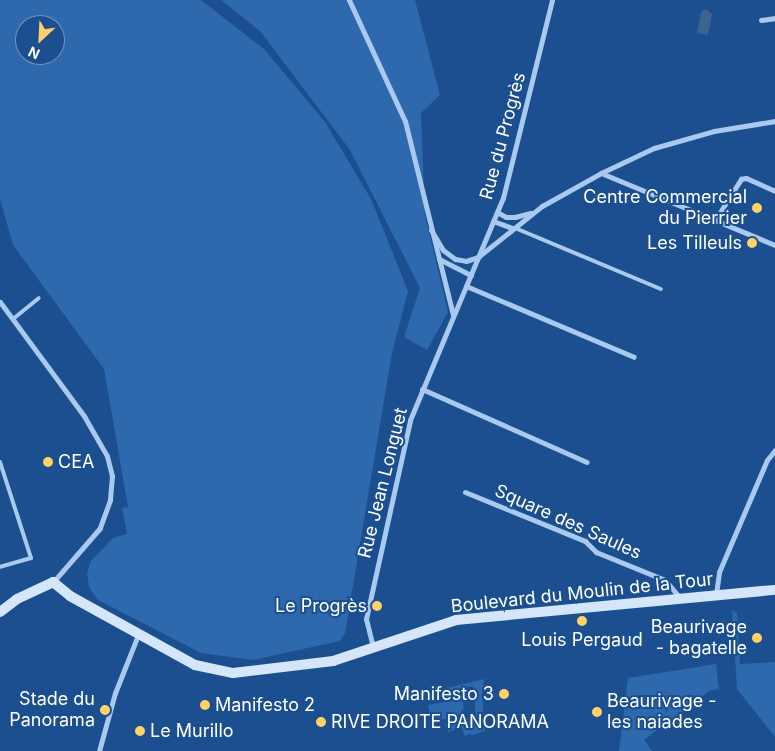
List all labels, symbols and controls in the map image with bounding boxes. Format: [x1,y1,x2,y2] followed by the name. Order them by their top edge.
[15,15,65,65] north arrow
[25,43,42,63] text: N
[476,70,530,202] street label: Rue du Progrès
[583,187,747,230] place label: Centre Commercial du Pierrier
[751,202,763,214] marker: Centre Commercial du Pierrier
[647,232,742,254] place label: Les Tilleuls
[746,237,758,249] marker: Les Tilleuls
[354,406,412,560] street label: Rue Jean Longuet
[58,451,94,473] place label: CEA
[42,456,54,468] marker: CEA
[491,480,645,564] street label: Square des Saules
[450,568,714,618] street label: Boulevard du Moulin de la Tour
[275,595,367,617] place label: Le Progrès
[371,600,383,612] marker: Le Progrès
[576,615,588,627] marker: Louis Pergaud
[651,617,747,660] place label: Beaurivage - bagatelle
[521,629,643,651] place label: Louis Pergaud
[751,632,763,644] marker: Beaurivage - bagatelle
[394,683,494,705] place label: Manifesto 3
[498,688,510,700] marker: Manifesto 3
[9,689,95,732] place label: Stade du Panorama
[607,691,717,734] place label: Beaurivage - les naiades
[215,694,315,716] place label: Manifesto 2
[199,699,211,711] marker: Manifesto 2
[99,704,111,716] marker: Stade du Panorama
[591,706,603,718] marker: Beaurivage - les naiades
[331,711,549,733] place label: RIVE DROITE PANORAMA
[315,716,327,728] marker: RIVE DROITE PANORAMA
[150,720,234,742] place label: Le Murillo
[134,725,146,737] marker: Le Murillo

